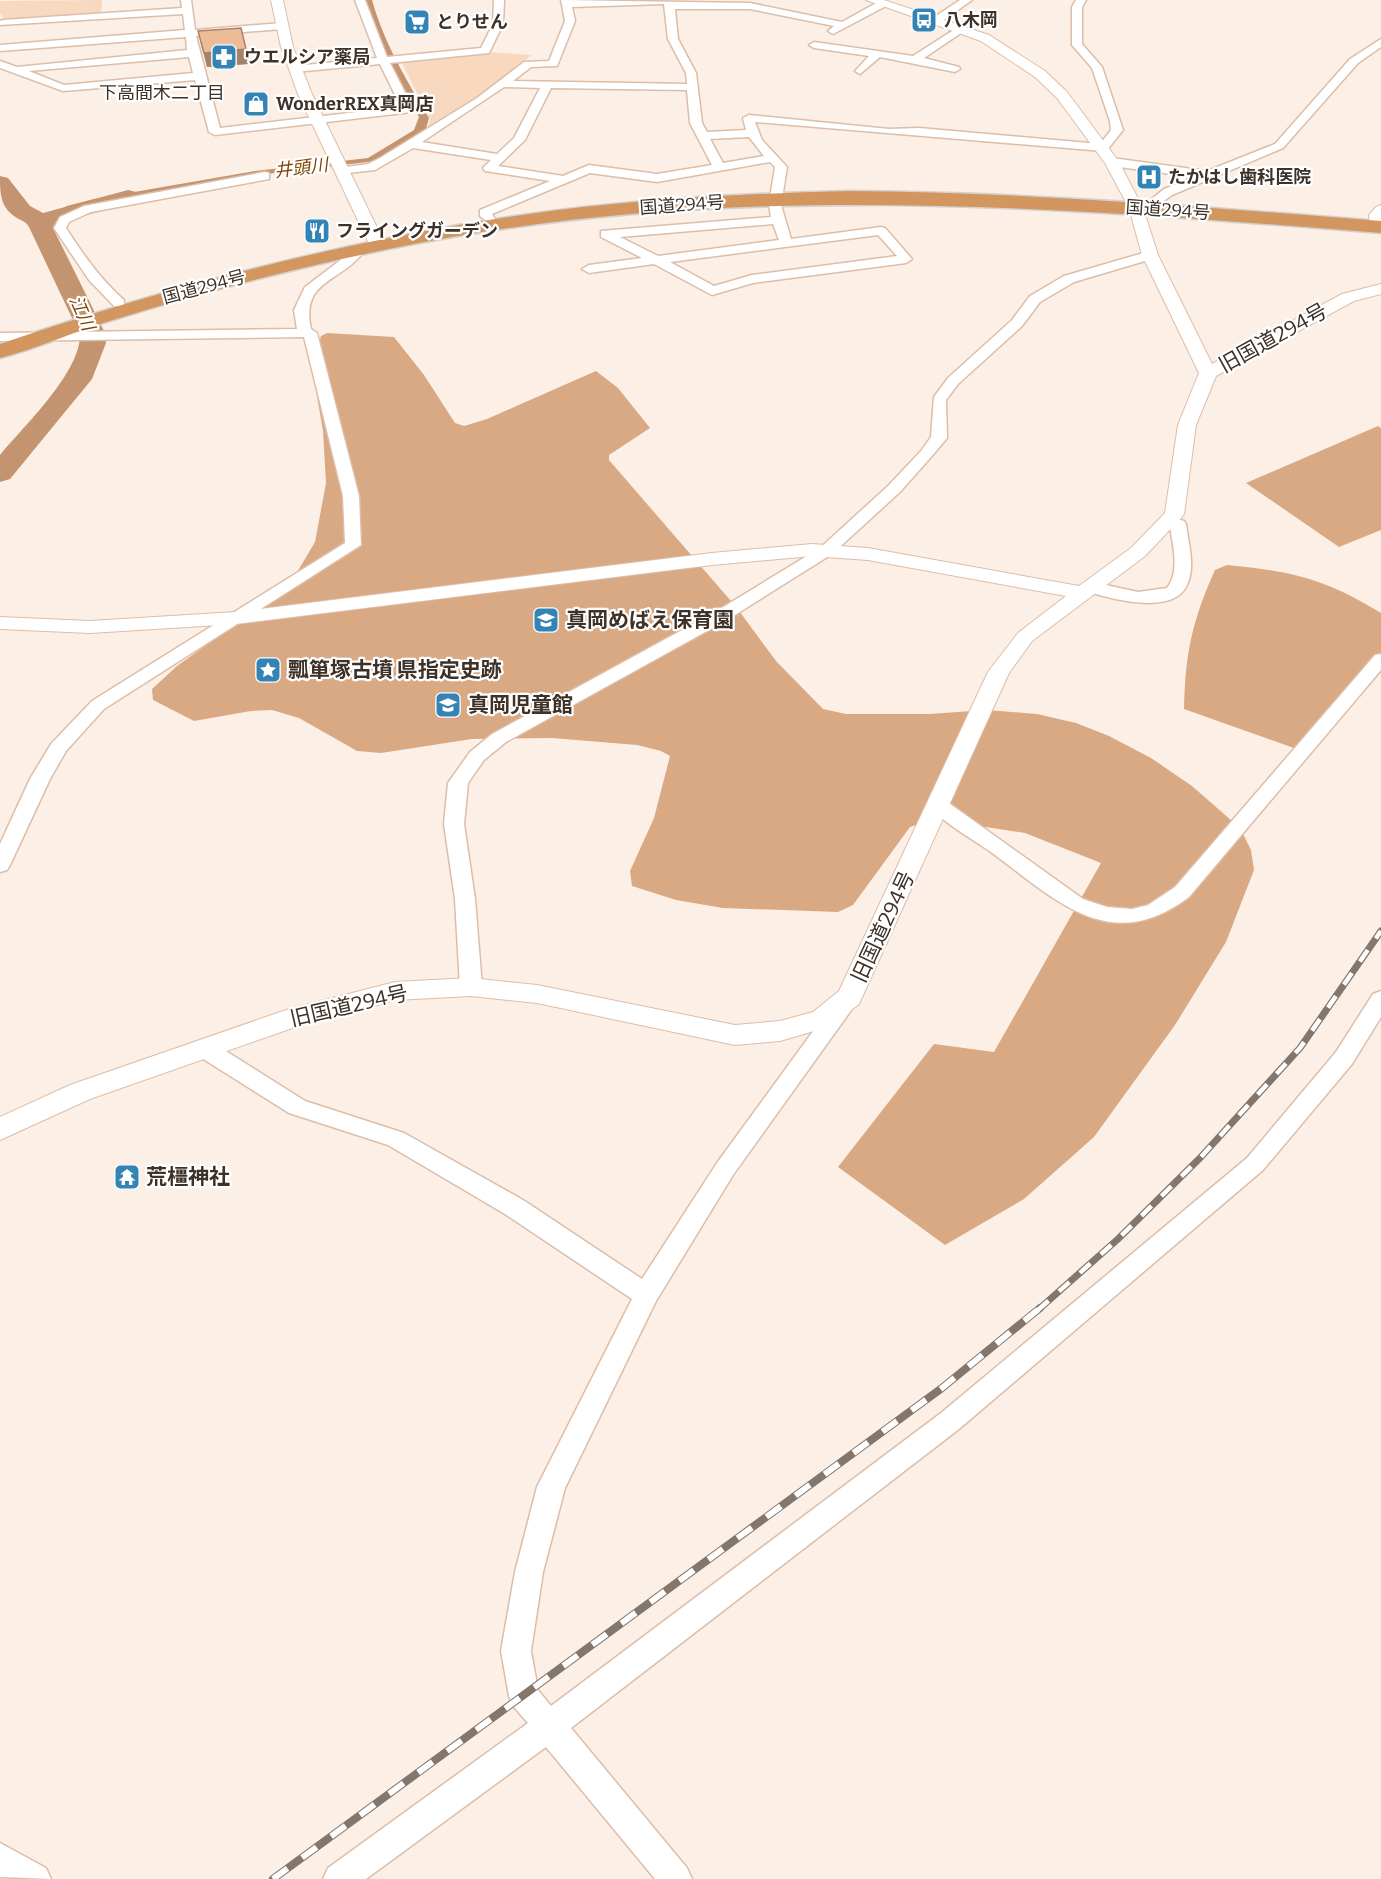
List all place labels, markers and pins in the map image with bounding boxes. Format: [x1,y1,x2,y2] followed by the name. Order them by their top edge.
[909,5,939,35] bus stop icon: 八木岡
[402,7,432,37] supermarket icon: とりせん
[944,9,998,31] place label: 八木岡
[436,11,508,33] place label: とりせん
[209,42,239,72] pharmacy icon: ウエルシア薬局
[244,46,370,68] place label: ウエルシア薬局
[241,89,271,119] shop icon: WonderREX真岡店
[276,93,434,115] place label: WonderREX真岡店
[1134,162,1164,192] hospital icon: たかはし歯科医院
[1168,166,1311,188] place label: たかはし歯科医院
[302,216,332,246] restaurant icon: フライングガーデン
[336,220,498,242] place label: フライングガーデン
[531,605,561,635] school or university icon: 真岡めばえ保育園
[566,607,734,633] place label: 真岡めばえ保育園
[253,655,283,685] place icon: 瓢箪塚古墳 県指定史跡
[288,657,502,683] place label: 瓢箪塚古墳 県指定史跡
[433,690,463,720] school or university icon: 真岡児童館
[468,692,573,718] place label: 真岡児童館
[112,1162,142,1192] temple icon: 荒橿神社
[146,1164,230,1190] place label: 荒橿神社

